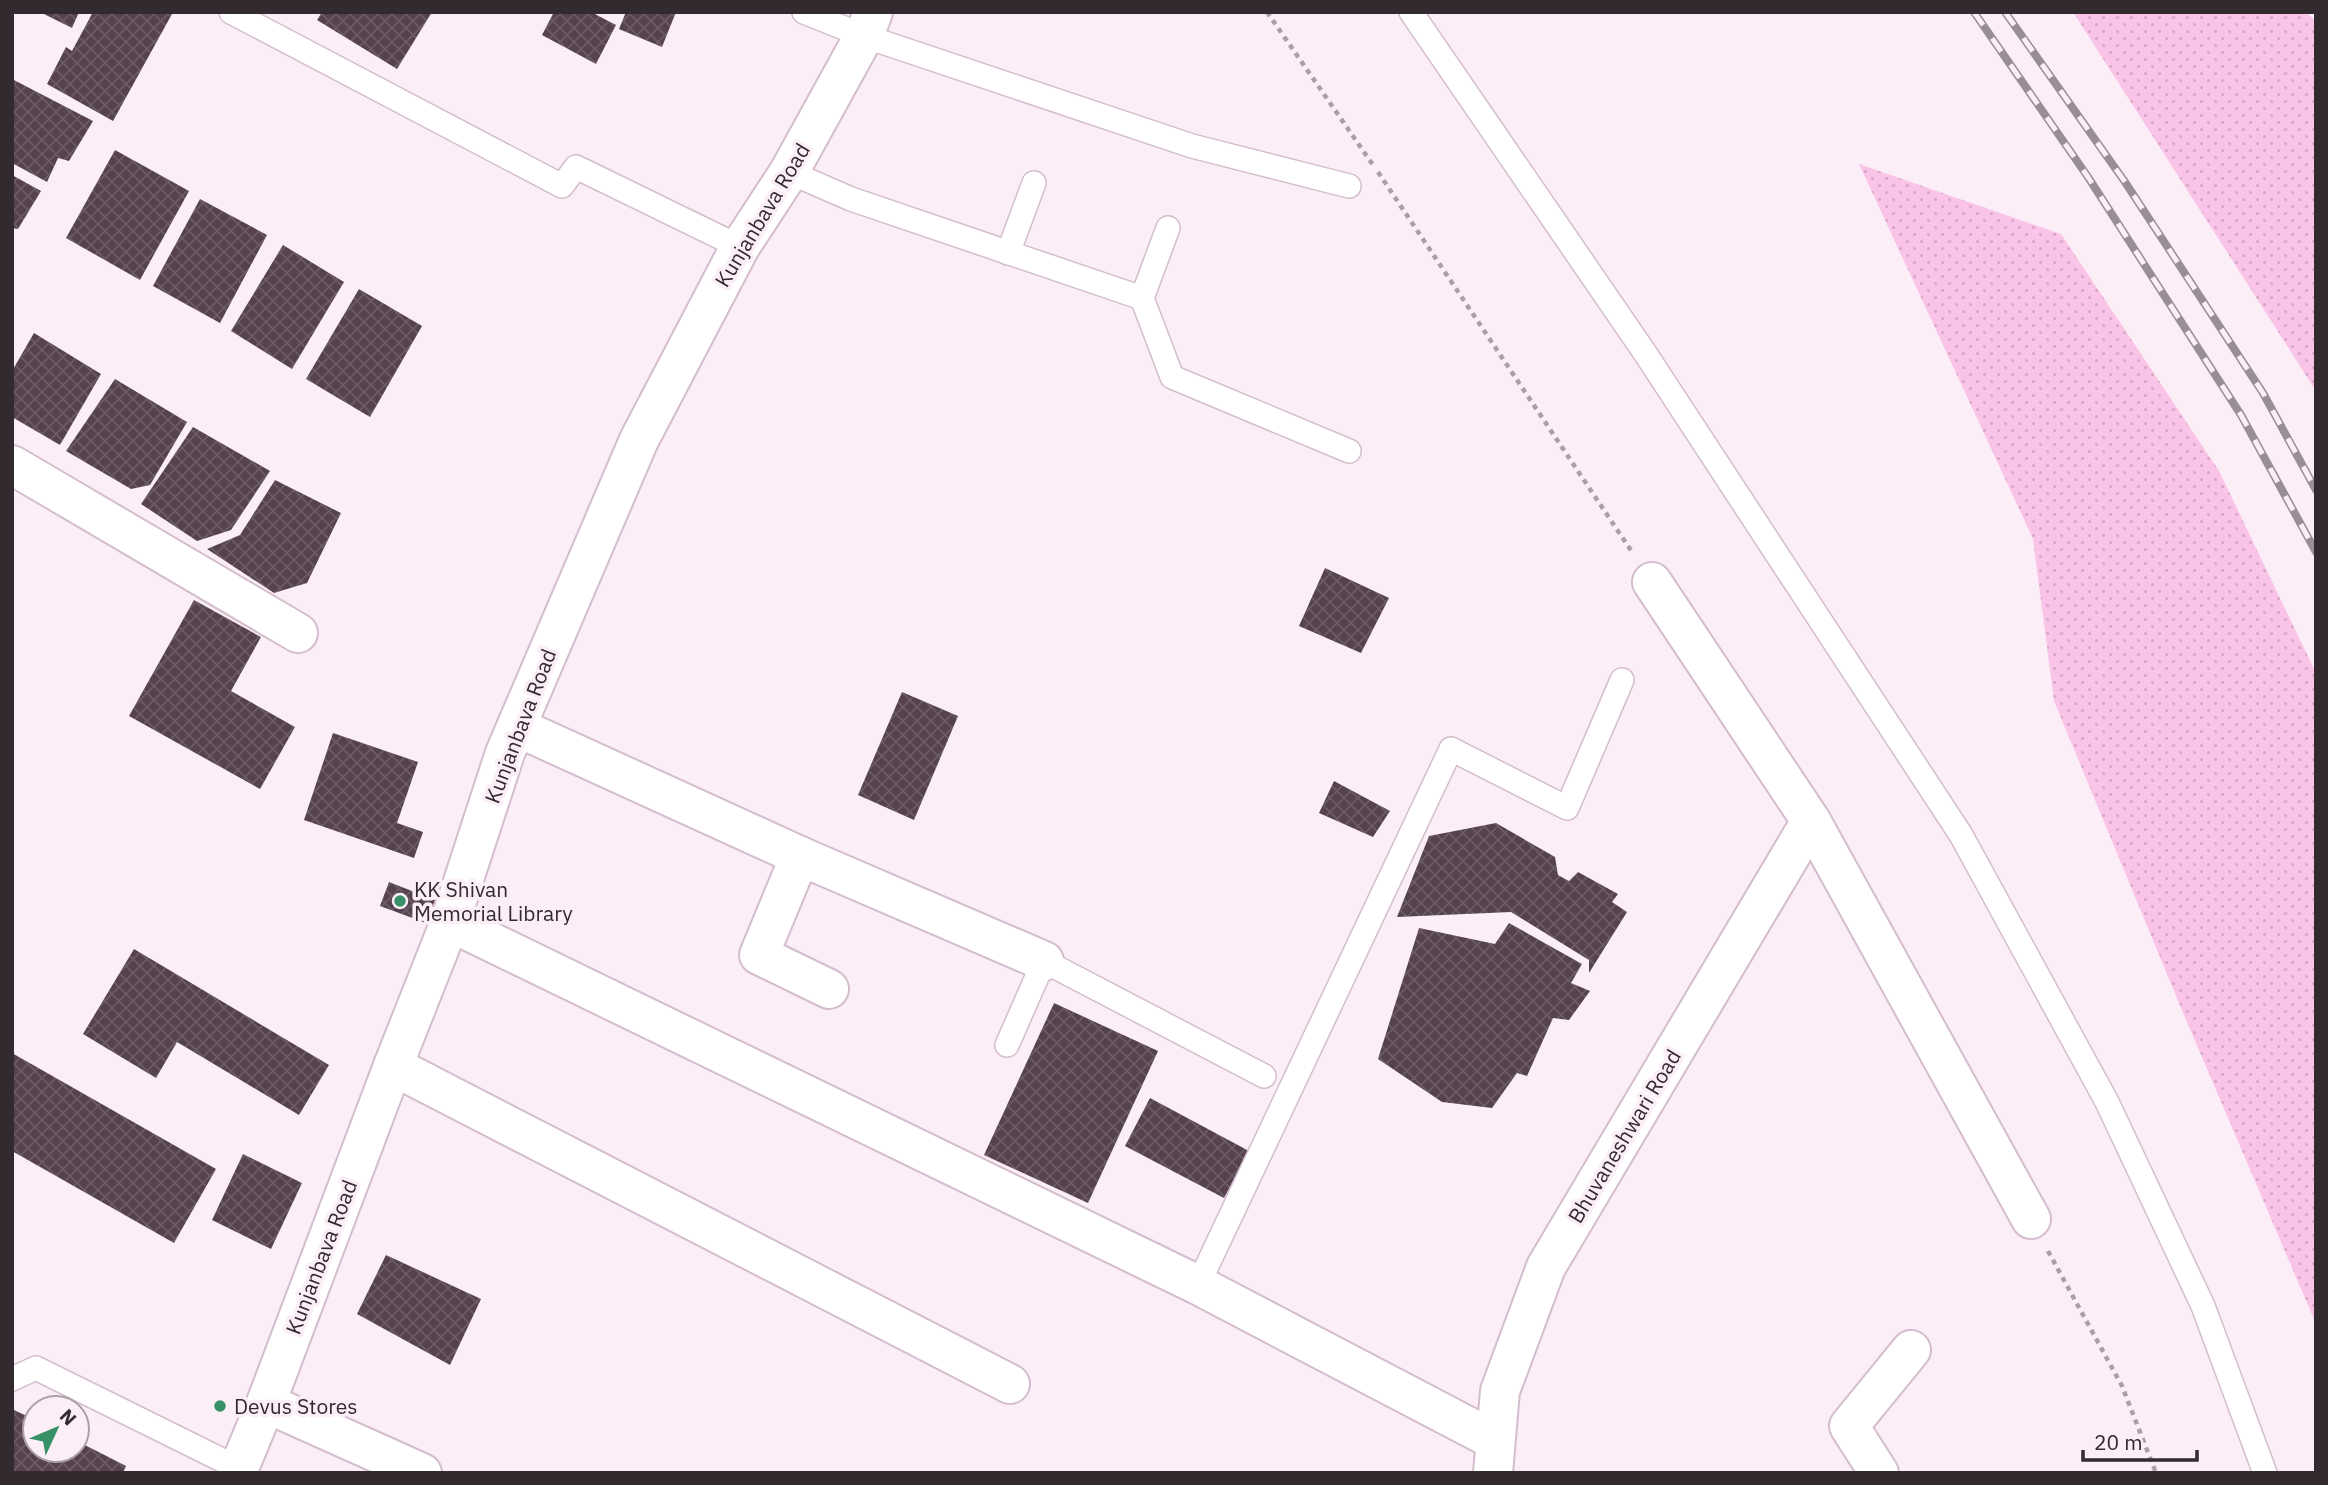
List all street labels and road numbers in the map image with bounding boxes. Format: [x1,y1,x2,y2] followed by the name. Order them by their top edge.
[708,138,816,292] street label: Kunjanbava Road
[478,645,562,807] street label: Kunjanbava Road
[1561,1044,1687,1228] street label: Bhuvaneshwari Road
[279,1176,363,1338] street label: Kunjanbava Road

